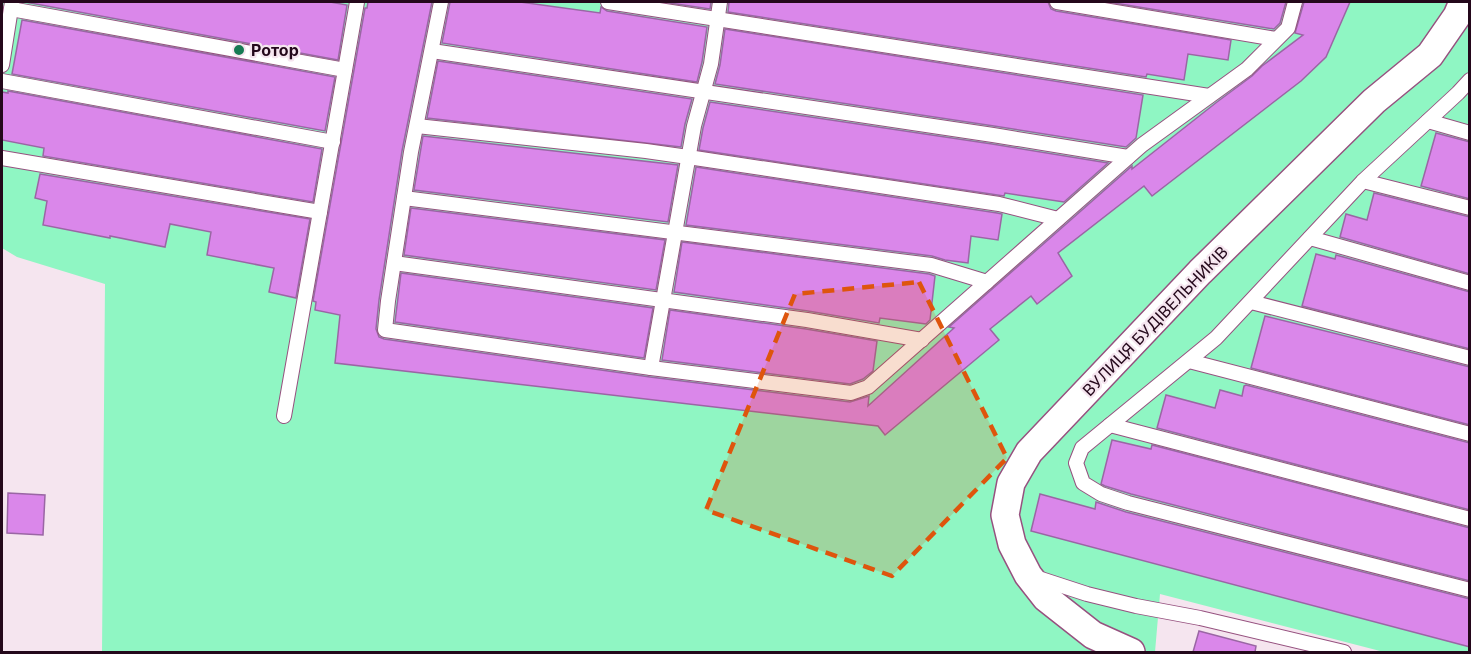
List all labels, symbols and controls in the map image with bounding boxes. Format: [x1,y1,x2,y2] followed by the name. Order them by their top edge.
[251,40,299,60] place label: Ротор
[232,43,246,57] marker: Ротор
[1078,242,1232,400] street label: ВУЛИЦЯ БУДІВЕЛЬНИКІВ

